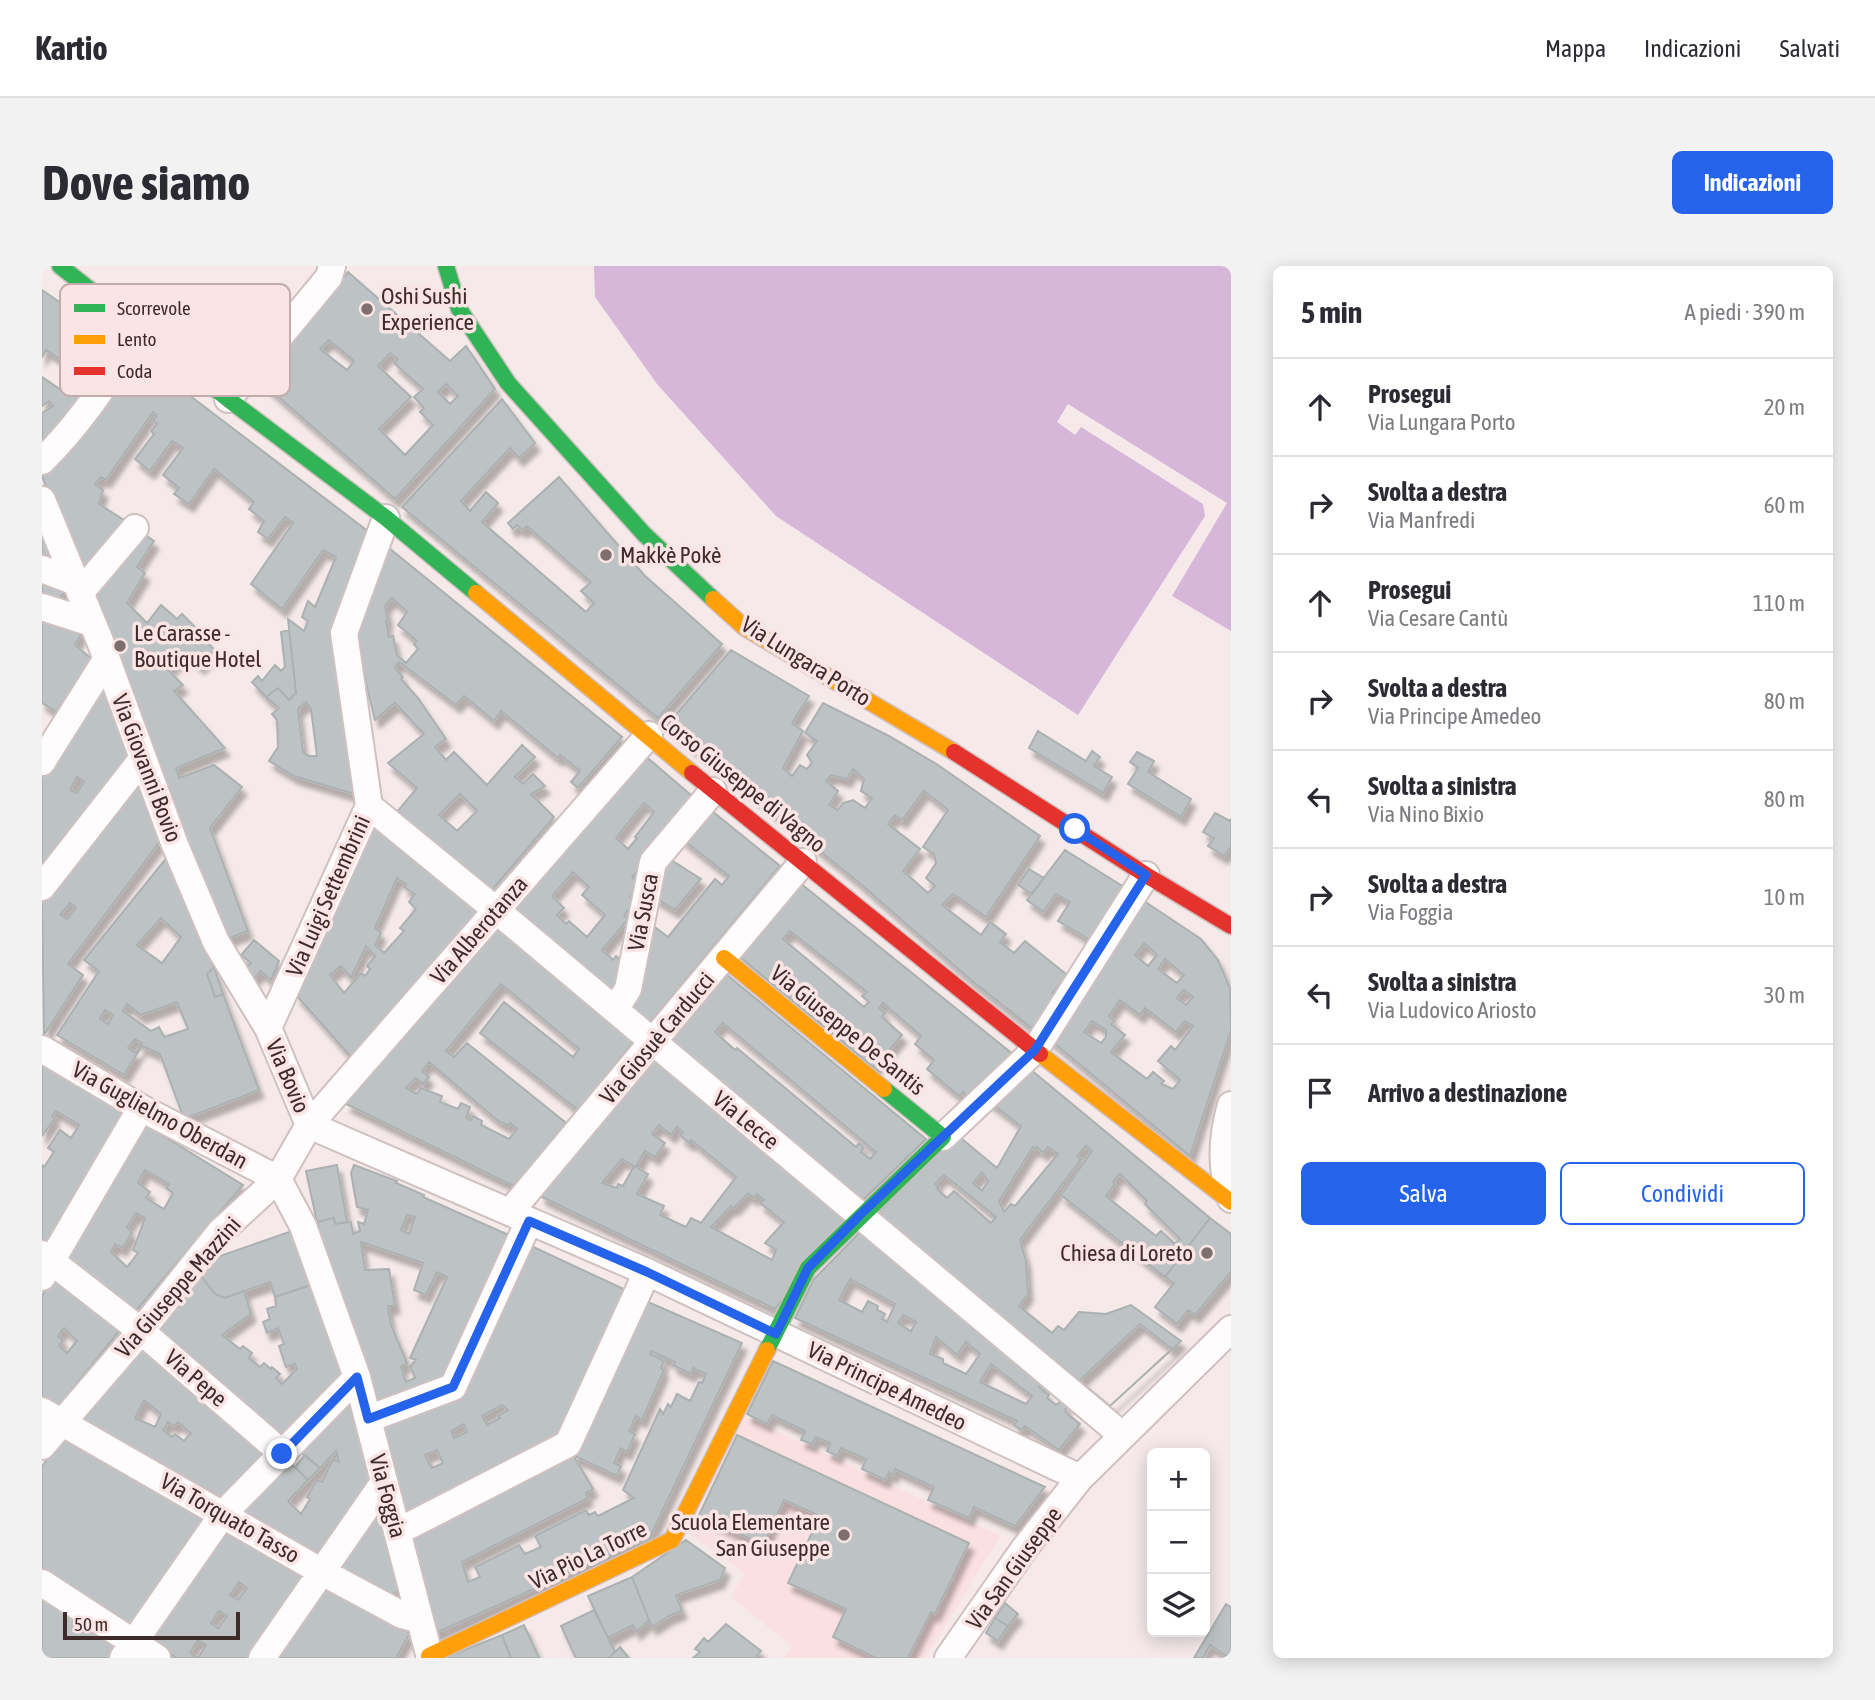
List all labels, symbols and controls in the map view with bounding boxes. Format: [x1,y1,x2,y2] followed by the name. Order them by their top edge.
[35,29,108,67] text: Kartio
[1545,35,1606,62] text: Mappa
[1644,35,1741,62] text: Indicazioni
[1779,35,1840,62] text: Salvati
[1672,151,1833,214] button: Indicazioni
[42,154,250,210] text: Dove siamo
[381,283,474,335] place label: Oshi Sushi Experience
[60,284,290,396] legend
[1301,295,1362,329] text: 5 min
[117,297,191,319] text: Scorrevole
[1685,299,1805,325] text: A piedi · 390 m
[359,301,375,317] marker: Oshi Sushi Experience
[117,328,156,350] text: Lento
[117,360,152,382] text: Coda
[1368,379,1451,409] text: Prosegui
[1301,388,1339,426] icon: ahead
[1764,394,1805,420] text: 20 m
[1368,409,1515,435] text: Via Lungara Porto
[1368,477,1507,507] text: Svolta a destra
[1301,486,1339,524] icon: right
[1764,492,1805,518] text: 60 m
[1368,507,1475,533] text: Via Manfredi
[620,542,721,568] place label: Makkè Pokè
[598,547,614,563] marker: Makkè Pokè
[1368,575,1451,605] text: Prosegui
[1301,584,1339,622] icon: ahead
[1753,590,1805,616] text: 110 m
[1368,605,1508,631] text: Via Cesare Cantù
[737,611,875,711] street label: Via Lungara Porto
[134,620,261,672] place label: Le Carasse - Boutique Hotel
[112,638,128,654] marker: Le Carasse - Boutique Hotel
[1368,673,1507,703] text: Svolta a destra
[1301,682,1339,720] icon: right
[1764,688,1805,714] text: 80 m
[107,690,187,846] street label: Via Giovanni Bovio
[1368,703,1541,729] text: Via Principe Amedeo
[655,708,831,858] street label: Corso Giuseppe di Vagno
[1368,771,1517,801] text: Svolta a sinistra
[1301,780,1339,818] icon: left
[1764,786,1805,812] text: 80 m
[1368,801,1484,827] text: Via Nino Bixio
[281,811,375,981] street label: Via Luigi Settembrini
[1059,813,1090,844] route start
[1368,869,1507,899] text: Svolta a destra
[425,871,533,989] street label: Via Alberotanza
[623,871,663,953] street label: Via Susca
[1301,878,1339,916] icon: right
[1764,884,1805,910] text: 10 m
[1368,899,1453,925] text: Via Foggia
[766,960,930,1100] street label: Via Giuseppe De Santis
[594,967,720,1109] street label: Via Giosuè Carducci
[1368,967,1517,997] text: Svolta a sinistra
[1301,976,1339,1014] icon: left
[1764,982,1805,1008] text: 30 m
[1368,997,1537,1023] text: Via Ludovico Ariosto
[261,1035,315,1117] street label: Via Bovio
[68,1056,252,1174] street label: Via Guglielmo Oberdan
[1301,1074,1339,1112] icon: arrive
[1368,1078,1567,1108] text: Arrivo a destinazione
[708,1086,784,1154] street label: Via Lecce
[1301,1162,1546,1225] button: Salva
[1560,1162,1805,1225] button: Condividi
[110,1212,246,1362] street label: Via Giuseppe Mazzini
[1060,1240,1193,1266] place label: Chiesa di Loreto
[1199,1245,1215,1261] marker: Chiesa di Loreto
[803,1336,971,1436] street label: Via Principe Amedeo
[160,1344,232,1412] street label: Via Pepe
[266,1438,297,1469] route end
[1147,1448,1210,1637] map controls
[1147,1448,1210,1511] button: +
[364,1451,412,1541] street label: Via Foggia
[156,1468,304,1568] street label: Via Torquato Tasso
[961,1502,1067,1634] street label: Via San Giuseppe
[671,1509,830,1561] place label: Scuola Elementare San Giuseppe
[1147,1511,1210,1574] button: −
[525,1516,651,1594] street label: Via Pio La Torre
[836,1527,852,1543] marker: Scuola Elementare San Giuseppe
[1147,1574,1210,1637] button: layers
[63,1609,240,1641] scale bar
[74,1613,108,1635] text: 50 m

